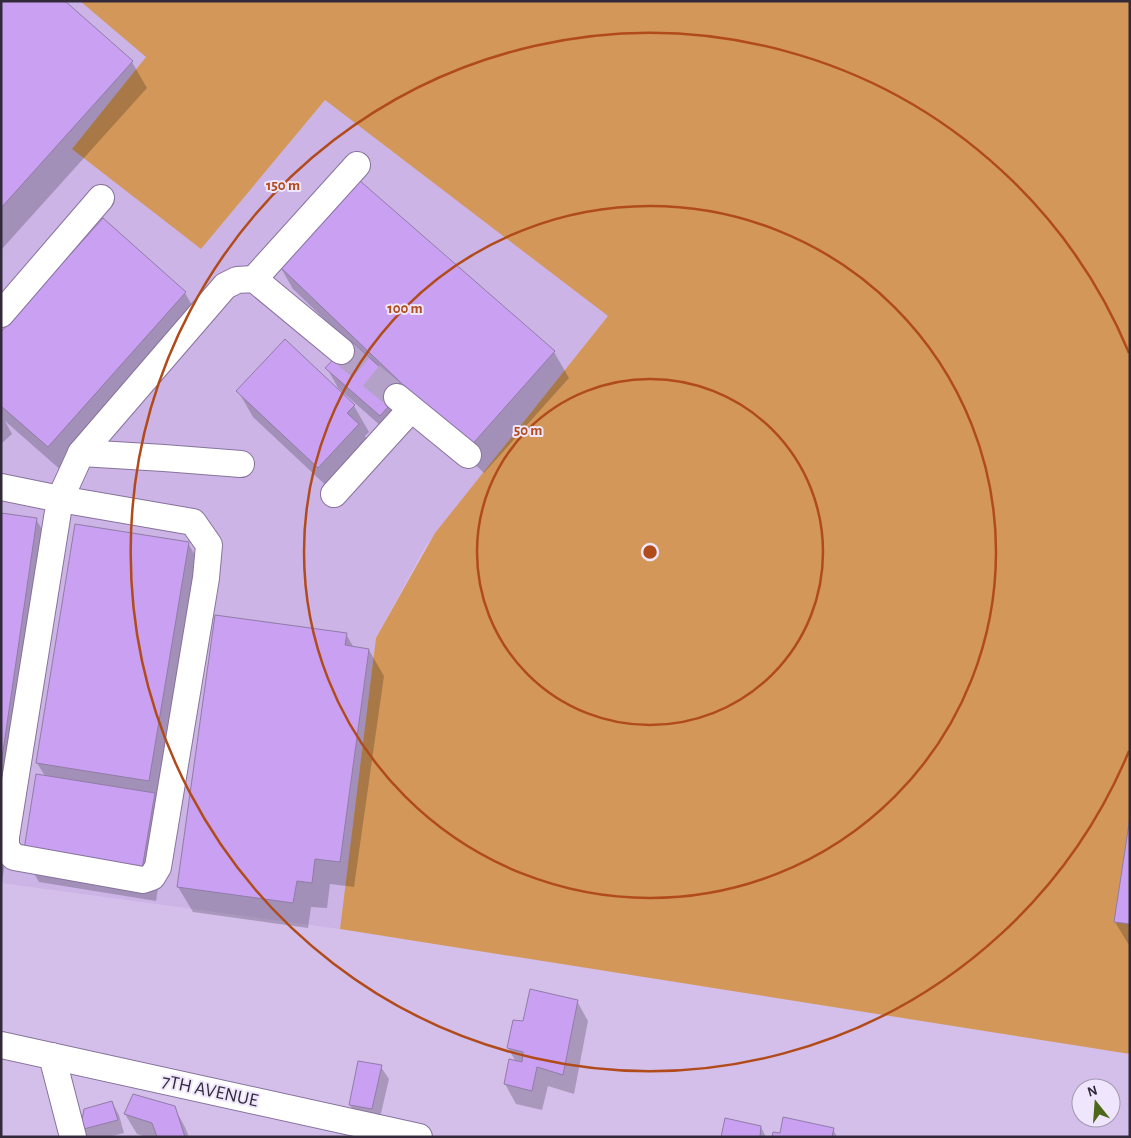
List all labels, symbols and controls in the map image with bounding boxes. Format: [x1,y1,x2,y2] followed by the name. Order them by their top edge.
[266,178,300,193] text: 150 m
[387,301,423,316] text: 100 m
[514,423,542,438] text: 50 m
[641,543,659,561] centre of rings
[160,1072,260,1110] street label: 7TH AVENUE
[1071,1078,1121,1128] north arrow
[1086,1083,1099,1100] text: N

